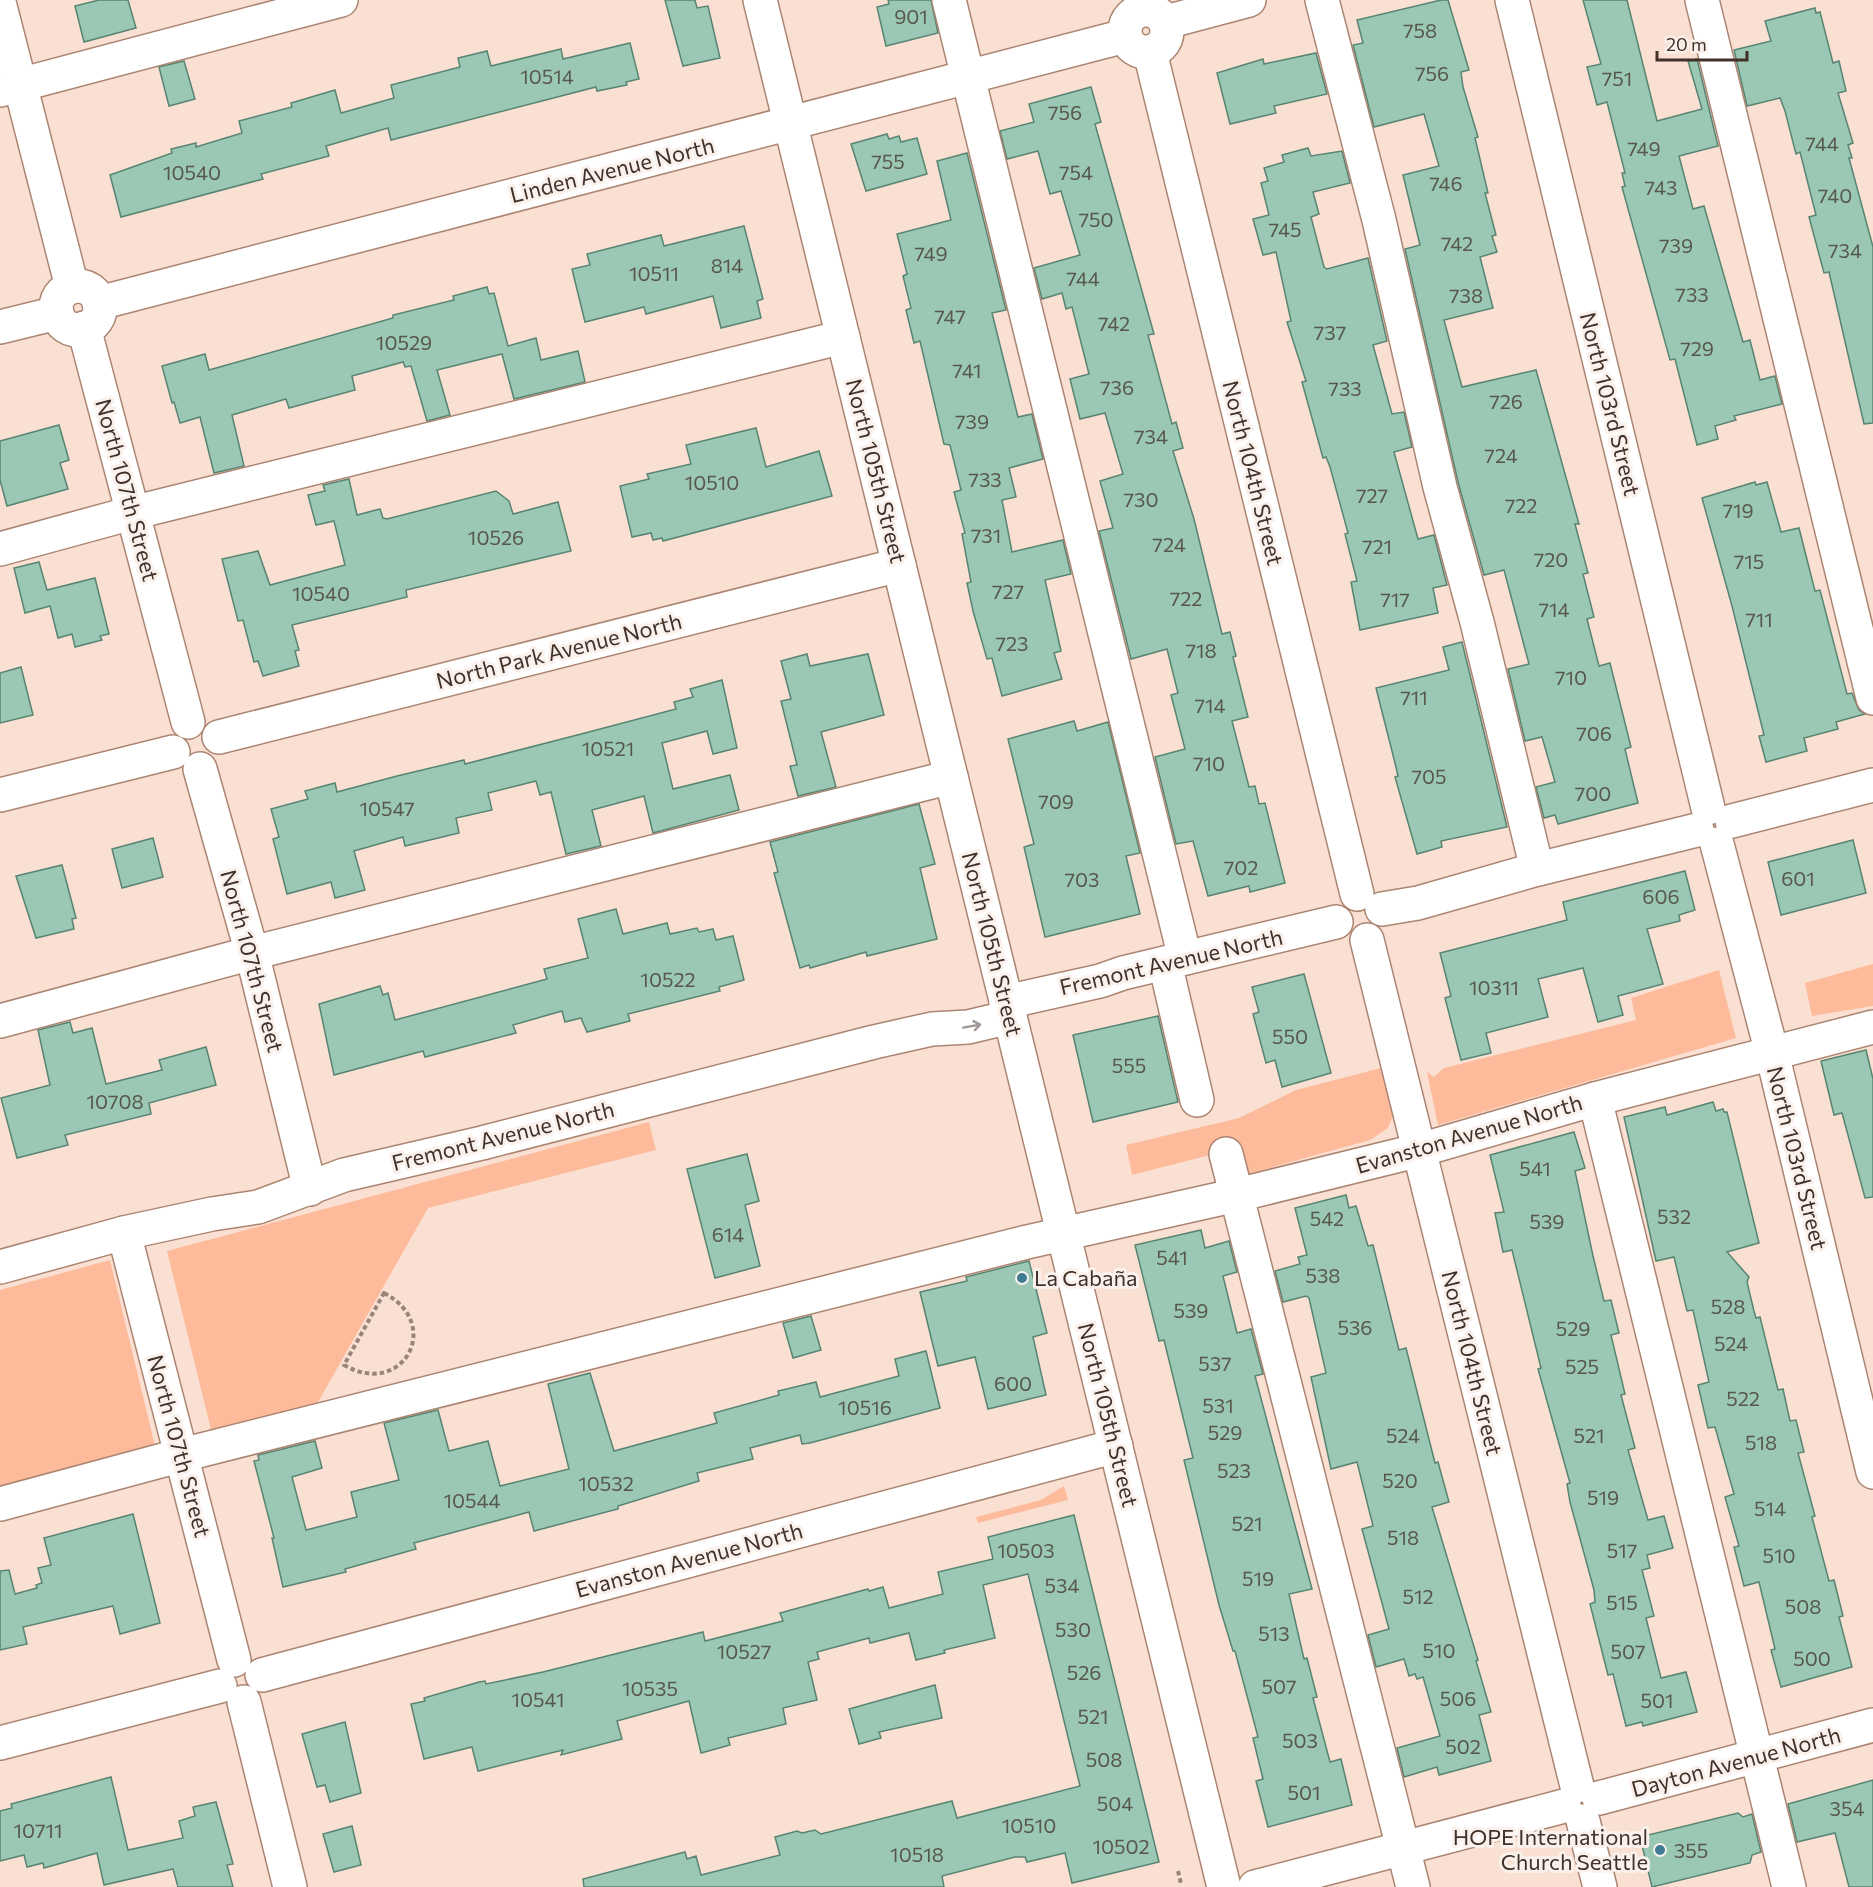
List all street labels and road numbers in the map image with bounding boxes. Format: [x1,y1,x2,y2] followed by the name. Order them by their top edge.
[507,131,717,208] street label: Linden Avenue North
[1575,309,1646,498] street label: North 103rd Street
[841,376,912,566] street label: North 105th Street
[1217,378,1289,568] street label: North 104th Street
[90,396,165,584] street label: North 107th Street
[433,607,685,694] street label: North Park Avenue North
[957,849,1028,1039] street label: North 105th Street
[215,867,290,1055] street label: North 107th Street
[1057,923,1285,1000] street label: Fremont Avenue North
[1762,1063,1833,1252] street label: North 103rd Street
[1352,1088,1585,1179] street label: Evanston Avenue North
[389,1095,617,1176] street label: Fremont Avenue North
[1436,1268,1508,1458] street label: North 104th Street
[1073,1320,1144,1510] street label: North 105th Street
[142,1352,217,1540] street label: North 107th Street
[572,1516,806,1603] street label: Evanston Avenue North
[1628,1721,1843,1802] street label: Dayton Avenue North

